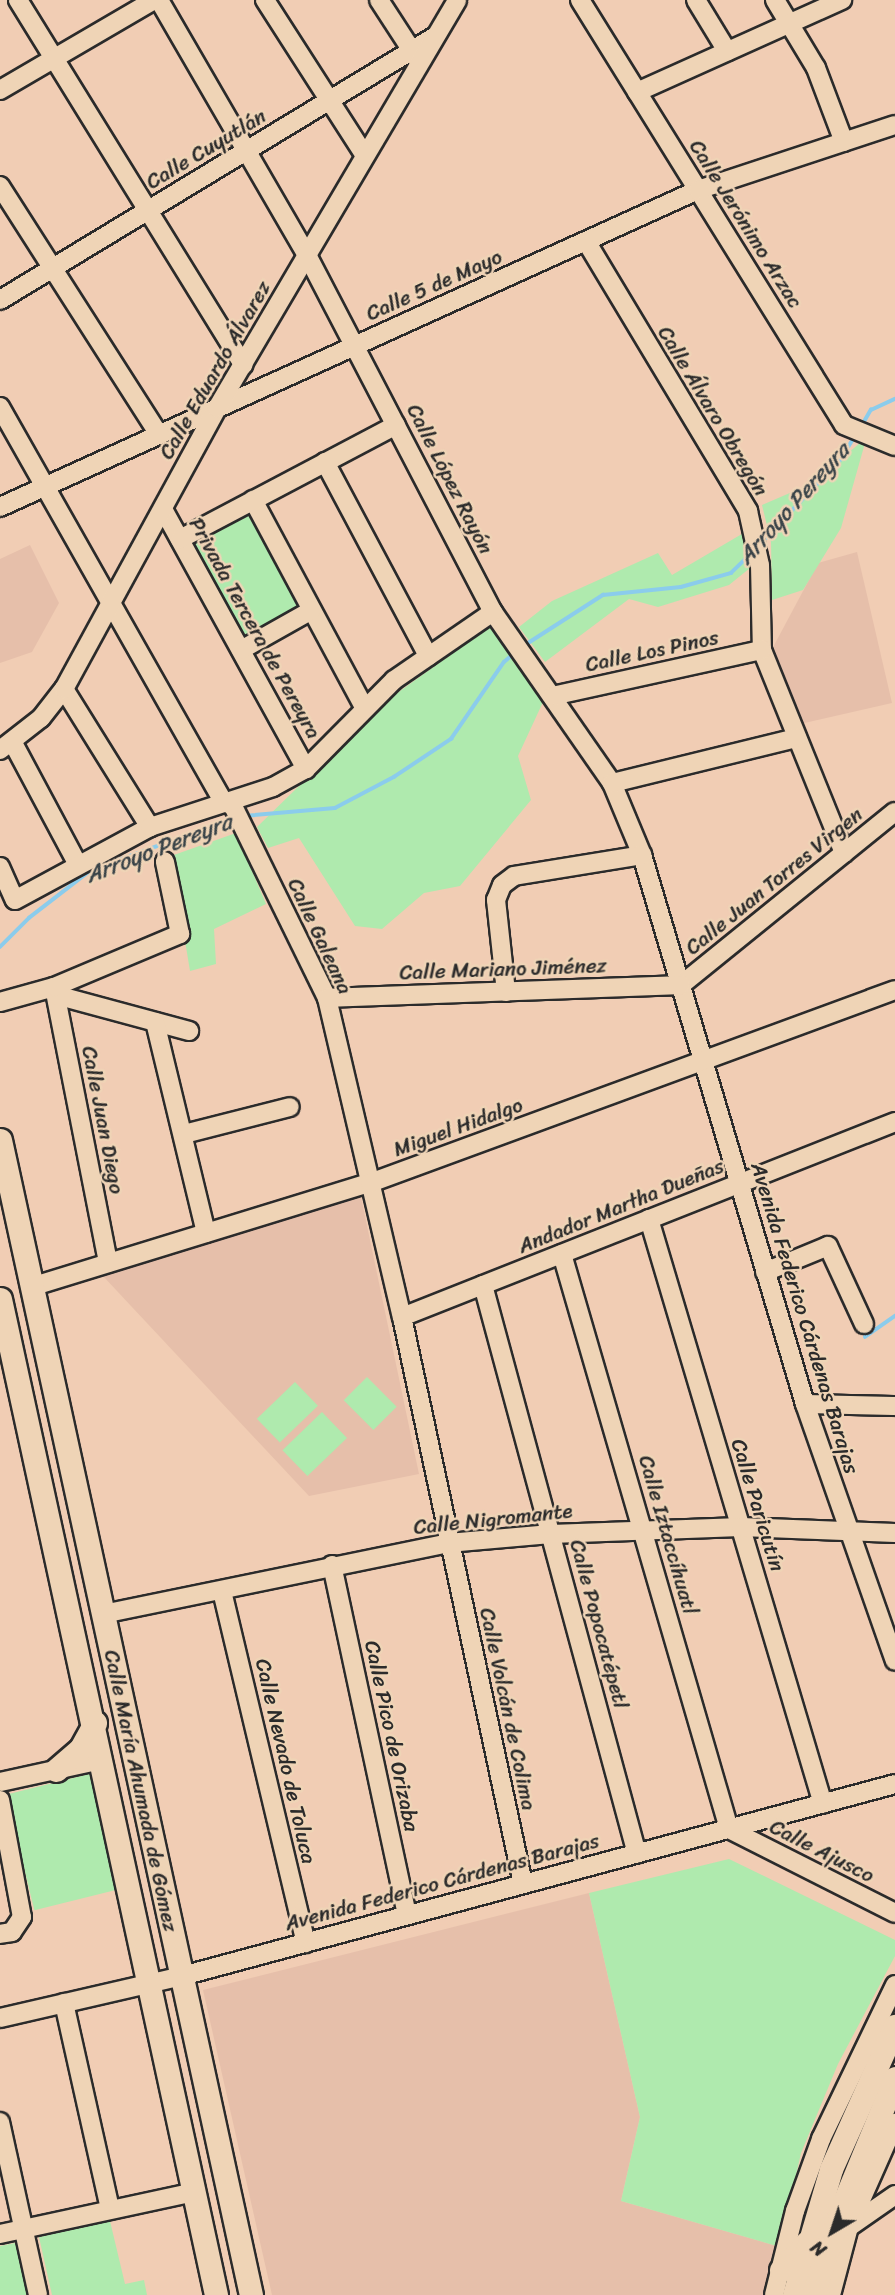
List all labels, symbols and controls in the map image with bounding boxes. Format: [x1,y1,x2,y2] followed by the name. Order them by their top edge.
[141,103,271,195] street label: Calle Cuyutlán
[684,135,808,313] street label: Calle Jerónimo Arzac
[362,244,506,326] street label: Calle 5 de Mayo
[154,277,276,463] street label: Calle Eduardo Álvarez
[652,321,774,501] street label: Calle Álvaro Obregón
[401,399,499,559] street label: Calle López Rayón
[732,437,856,571] water label: Arroyo Pereyra
[183,513,327,743] street label: Privada Tercera de Pereyra
[582,624,722,678] street label: Calle Los Pinos
[680,801,868,961] street label: Calle Juan Torres Virgen
[82,808,236,890] water label: Arroyo Pereyra
[282,874,358,998] street label: Calle Galeana
[399,953,607,985] street label: Calle Mariano Jiménez
[76,1044,130,1196] street label: Calle Juan Diego
[390,1092,526,1162] street label: Miguel Hidalgo
[514,1153,728,1259] street label: Andador Martha Dueñas
[746,1160,864,1476] street label: Avenida Federico Cárdenas Barajas
[726,1436,790,1574] street label: Calle Paricutín
[633,1453,703,1617] street label: Calle Iztaccíhuatl
[412,1498,574,1540] street label: Calle Nigromante
[564,1537,634,1711] street label: Calle Popocatépetl
[474,1605,542,1813] street label: Calle Volcán de Colima
[359,1638,425,1834] street label: Calle Pico de Orizaba
[99,1648,183,1934] street label: Calle María Ahumada de Gómez
[250,1656,322,1866] street label: Calle Nevado de Toluca
[765,1814,879,1888] street label: Calle Ajusco
[282,1828,602,1936] street label: Avenida Federico Cárdenas Barajas
[797,2197,867,2267] north arrow
[803,2232,834,2266] text: N

